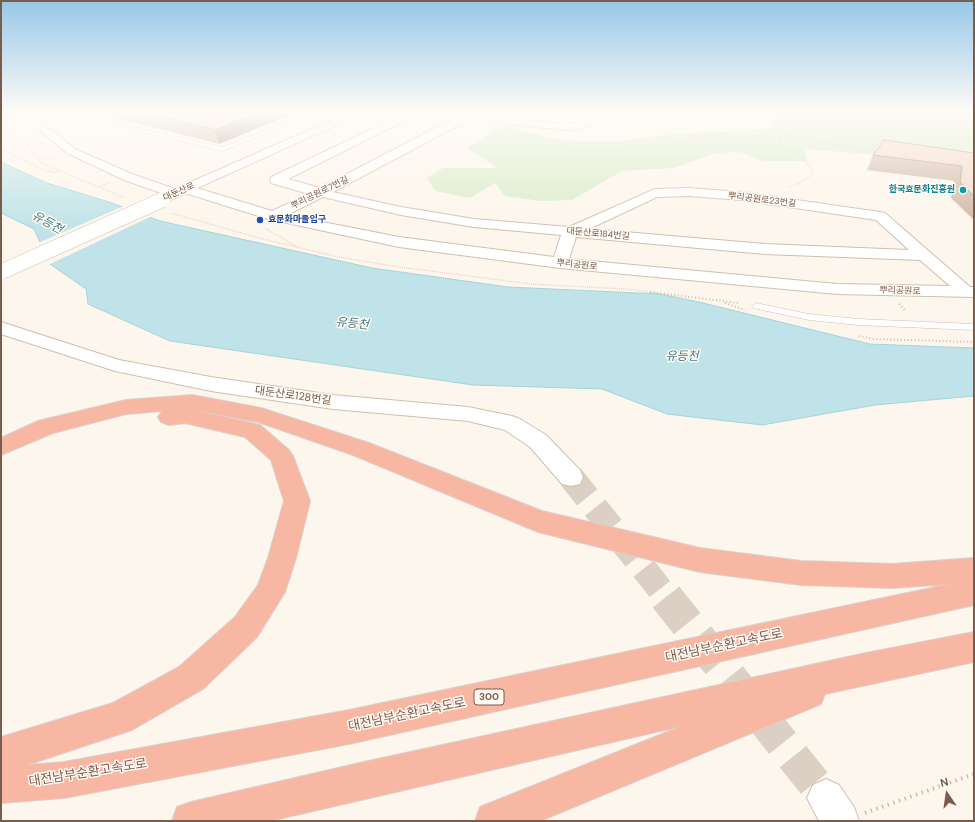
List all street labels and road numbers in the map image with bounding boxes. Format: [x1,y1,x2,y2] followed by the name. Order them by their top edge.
[289,174,351,212] street label: 뿌리공원로7번길
[162,180,196,204] street label: 대둔산로
[727,190,797,210] street label: 뿌리공원로23번길
[566,226,630,242] street label: 대둔산로184번길
[556,257,598,273] street label: 뿌리공원로
[879,285,921,297] street label: 뿌리공원로
[254,384,332,408] street label: 대둔산로128번길
[664,626,784,666] street label: 대전남부순환고속도로
[474,689,504,705] road number: 300
[347,695,467,735] street label: 대전남부순환고속도로
[28,756,148,790] street label: 대전남부순환고속도로

